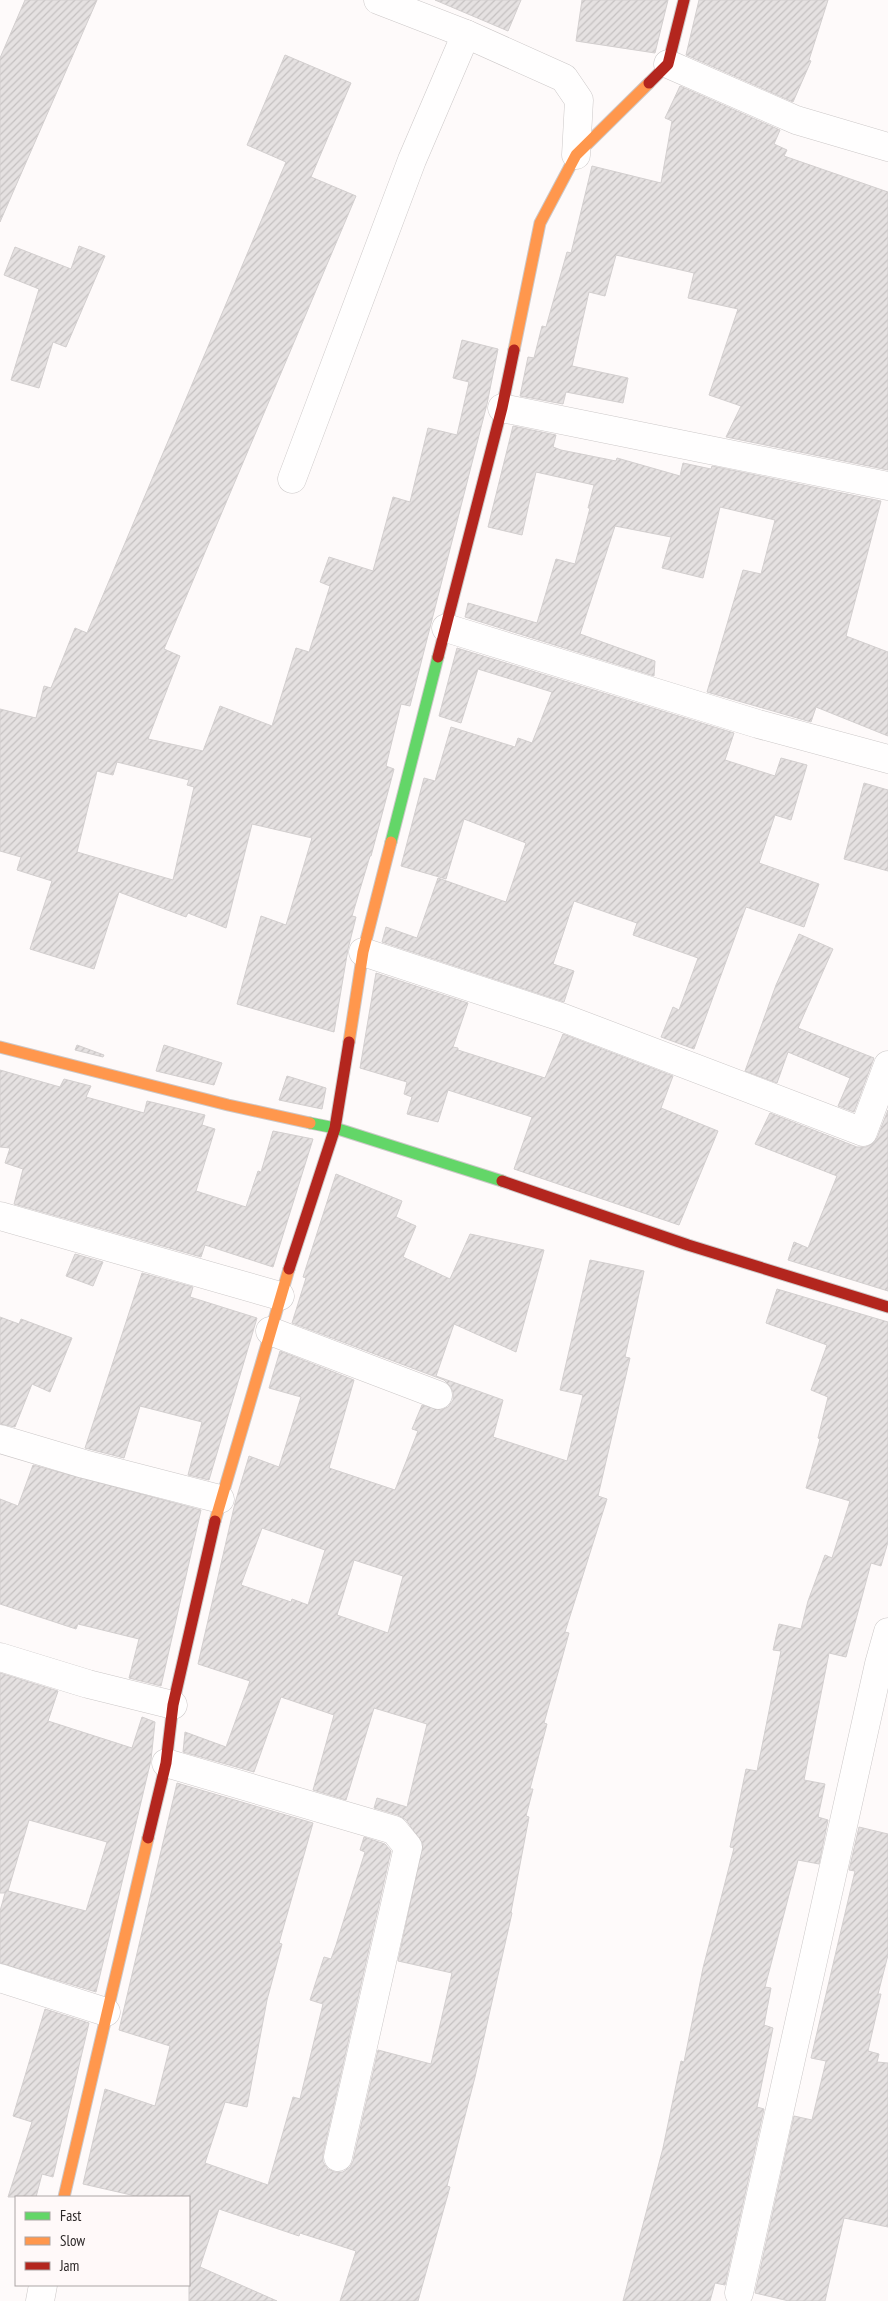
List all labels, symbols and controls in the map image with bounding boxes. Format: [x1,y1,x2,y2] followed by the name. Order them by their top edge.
[15,2196,190,2286] legend
[60,2206,81,2225] text: Fast
[60,2231,85,2250] text: Slow
[59,2256,79,2275] text: Jam

